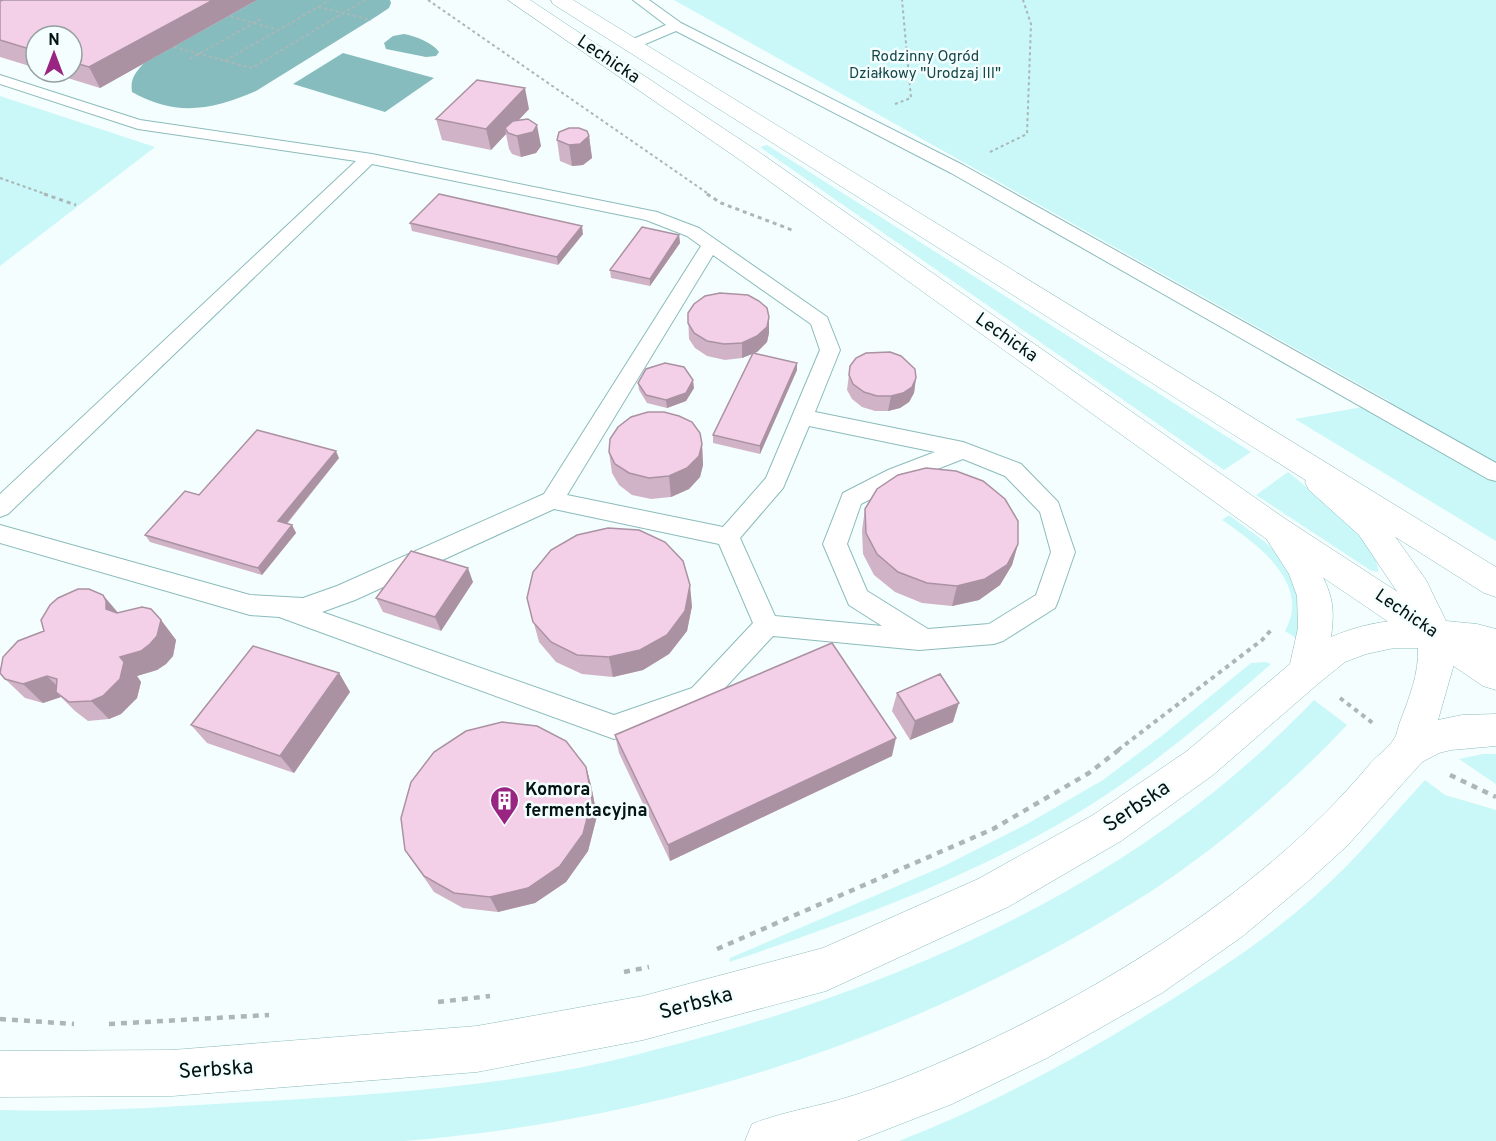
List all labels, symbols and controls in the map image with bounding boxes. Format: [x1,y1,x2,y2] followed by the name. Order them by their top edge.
[24,24,84,84] north arrow
[48,31,60,51] text: N
[572,31,644,89] street label: Lechicka
[849,48,1001,84] park label: Rodzinny Ogród Działkowy "Urodzaj III"
[970,308,1042,368] street label: Lechicka
[1370,585,1442,643] street label: Lechicka
[1098,775,1176,839] street label: Serbska
[525,779,648,823] place label: Komora fermentacyjna
[488,784,520,826] building icon: Komora fermentacyjna
[656,981,736,1027] street label: Serbska
[178,1054,254,1086] street label: Serbska

